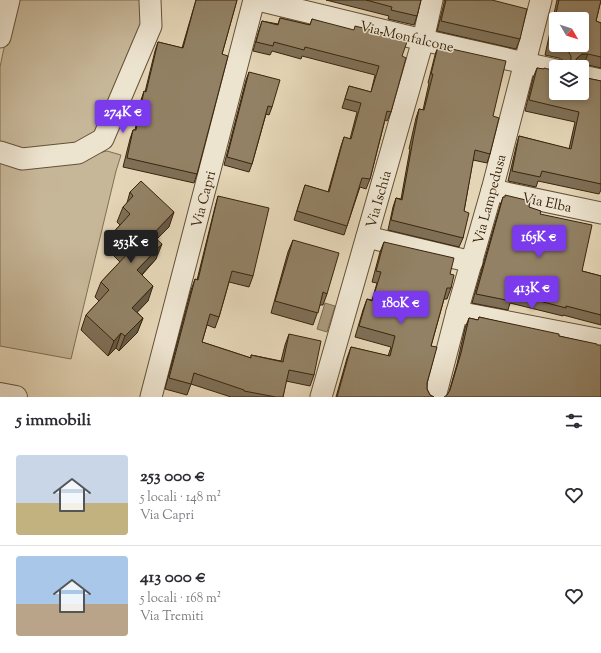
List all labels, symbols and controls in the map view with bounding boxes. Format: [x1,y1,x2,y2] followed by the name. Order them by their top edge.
[549,12,589,52] north arrow
[549,12,589,100] map controls
[357,17,456,59] street label: Via Monfalcone
[549,60,589,100] button: layers
[90,100,156,134] pin: 274K €
[104,104,142,122] text: 274K €
[469,152,513,247] street label: Via Lampedusa
[362,168,398,231] street label: Via Ischia
[188,169,222,230] street label: Via Capri
[520,189,574,219] street label: Via Elba
[506,225,572,259] pin: 165K €
[521,229,557,247] text: 165K €
[98,230,164,264] pin: 253K €
[113,234,149,252] text: 253K €
[499,276,565,310] pin: 413K €
[514,280,550,298] text: 413K €
[368,291,434,325] pin: 180K €
[382,295,420,313] text: 180K €
[16,409,91,433] text: 5 immobili
[563,410,585,432] icon: filters
[140,465,205,489] text: 253 000 €
[48,471,96,519] icon: home
[563,484,585,506] icon: heart
[140,489,221,507] text: 5 locali · 148 m²
[140,507,194,525] text: Via Capri
[140,566,206,590] text: 413 000 €
[48,572,96,620] icon: home
[563,585,585,607] icon: heart
[140,590,221,608] text: 5 locali · 168 m²
[140,608,204,626] text: Via Tremiti

